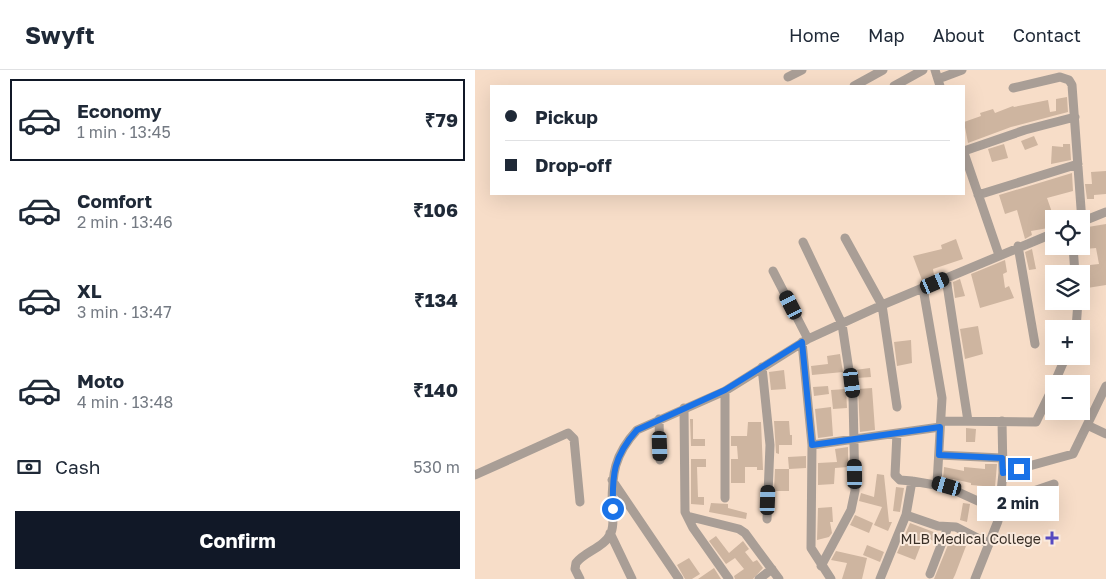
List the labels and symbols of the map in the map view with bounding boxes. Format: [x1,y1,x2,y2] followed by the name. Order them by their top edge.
[918,270,951,296] car
[777,288,804,322] car
[842,367,861,399] car
[651,431,668,461] car
[1008,458,1030,480] route end
[847,459,862,489] car
[930,475,963,497] car
[759,485,776,515] car
[978,486,1060,522] callout: 2 min
[602,498,624,520] route start
[900,530,1041,547] place label: MLB Medical College
[1045,531,1059,545] marker: MLB Medical College

